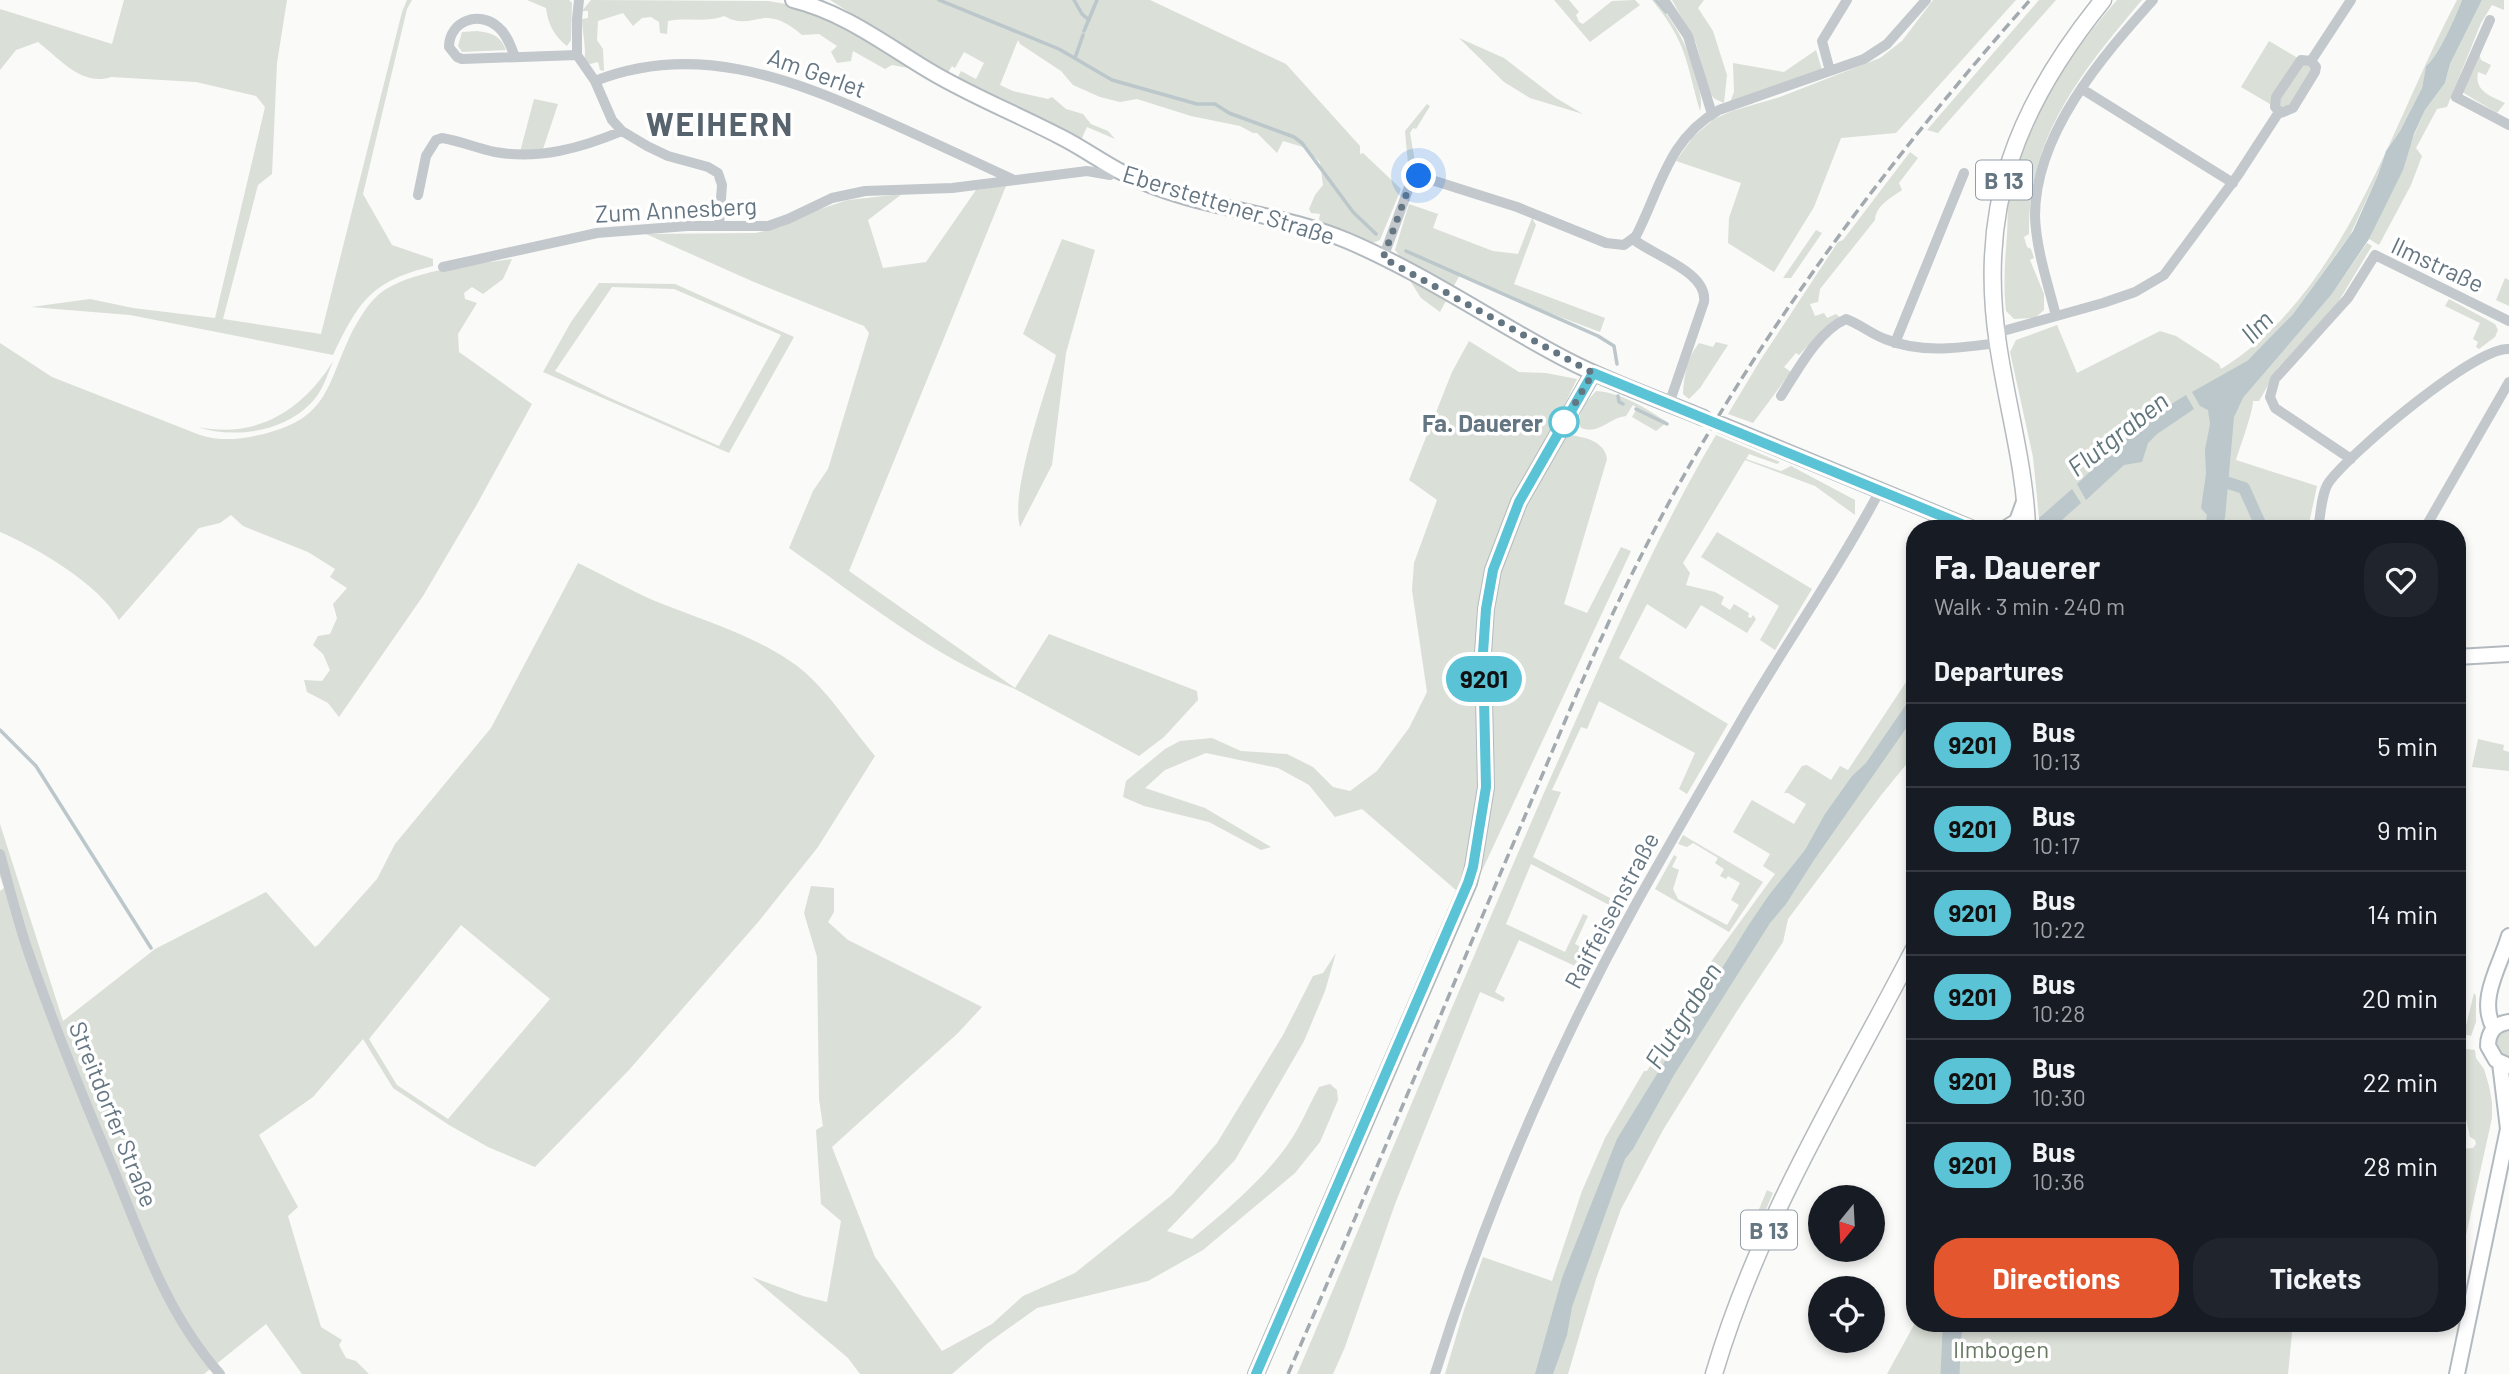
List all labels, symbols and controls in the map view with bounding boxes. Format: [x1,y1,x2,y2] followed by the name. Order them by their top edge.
[764,41,870,103] street label: Am Gerlet
[646,104,794,142] district label: WEIHERN
[1119,158,1339,250] street label: Eberstettener Straße
[1401,158,1436,193] your location
[1976,160,2032,200] road number: B 13
[594,190,758,228] street label: Zum Annesberg
[2387,230,2489,298] street label: Ilmstraße
[2233,303,2279,349] water label: Ilm
[2060,384,2174,482] water label: Flutgraben
[1549,407,1579,437] marker: Fa. Dauerer
[1422,408,1543,437] place label: Fa. Dauerer
[2364,543,2438,617] button: heart
[1934,546,2100,586] text: Fa. Dauerer
[1934,592,2125,620] text: Walk · 3 min · 240 m
[1934,655,2064,686] text: Departures
[1435,656,1533,702] line badge: 9201
[1460,664,1508,693] text: 9201
[2032,716,2075,747] text: Bus
[1948,730,1997,759] text: 9201
[2377,730,2438,761] text: 5 min
[2032,747,2081,775] text: 10:13
[2032,800,2075,831] text: Bus
[1948,814,1997,843] text: 9201
[2377,814,2438,845] text: 9 min
[1558,827,1664,993] street label: Raiffeisenstraße
[2032,831,2080,859] text: 10:17
[2032,884,2075,915] text: Bus
[1948,898,1997,927] text: 9201
[2367,898,2438,929] text: 14 min
[2032,915,2086,943] text: 10:22
[1637,956,1727,1074] water label: Flutgraben
[2032,968,2075,999] text: Bus
[1948,982,1997,1011] text: 9201
[2362,982,2438,1013] text: 20 min
[2032,999,2085,1027] text: 10:28
[64,1017,164,1211] street label: Streitdorfer Straße
[2032,1052,2075,1083] text: Bus
[1948,1066,1997,1095] text: 9201
[2363,1066,2438,1097] text: 22 min
[2032,1083,2086,1111] text: 10:30
[2032,1136,2075,1167] text: Bus
[1948,1150,1997,1179] text: 9201
[2363,1150,2438,1181] text: 28 min
[2032,1167,2085,1195] text: 10:36
[1808,1185,1885,1262] north arrow
[1808,1185,1885,1353] map controls
[1741,1210,1797,1250] road number: B 13
[1934,1238,2179,1318] button: Directions
[2193,1238,2438,1318] button: Tickets
[1808,1276,1885,1353] button: locate
[1953,1334,2049,1363] park label: Ilmbogen

